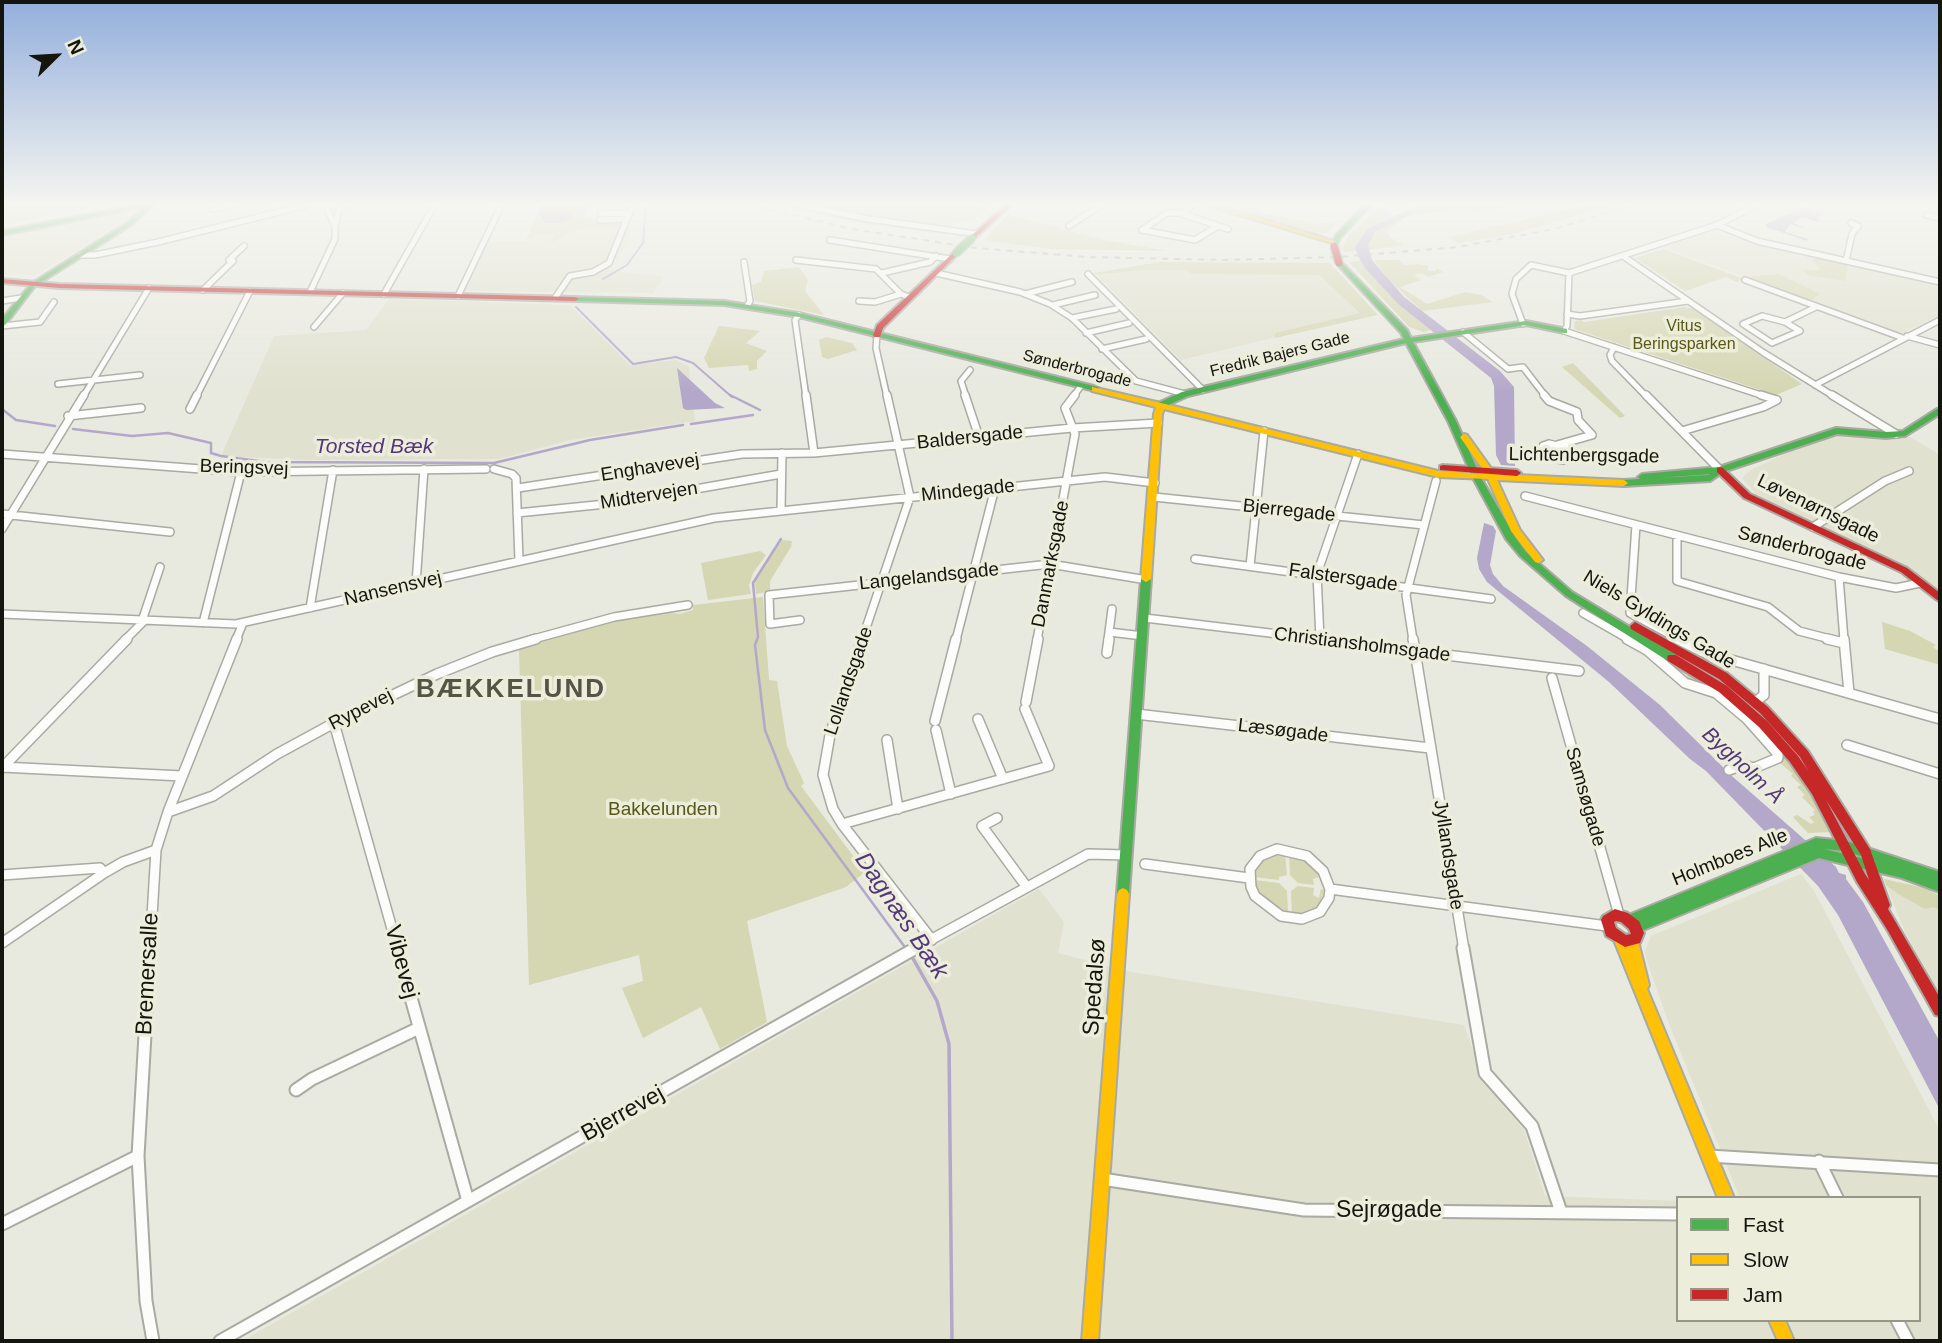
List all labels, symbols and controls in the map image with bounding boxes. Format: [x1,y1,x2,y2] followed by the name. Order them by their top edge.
[21,21,91,91] north arrow
[63,37,88,58] text: N
[1632,317,1736,355] park label: Vitus Beringsparken
[1208,328,1352,382] street label: Fredrik Bajers Gade
[1021,346,1133,392] street label: Sønderbrogade
[916,421,1024,455] street label: Baldersgade
[315,434,433,460] water label: Torsted Bæk
[1508,443,1660,469] street label: Lichtenbergsgade
[599,449,701,487] street label: Enghavevej
[199,455,289,481] street label: Beringsvej
[1753,470,1883,548] street label: Løvenørnsgade
[920,475,1016,507] street label: Mindegade
[599,477,699,515] street label: Midtervejen
[1242,495,1336,527] street label: Bjerregade
[1028,499,1074,629] street label: Danmarksgade
[1735,522,1869,576] street label: Sønderbrogade
[858,558,1000,596] street label: Langelandsgade
[1287,559,1399,597] street label: Falstersgade
[1579,566,1739,674] street label: Niels Gyldings Gade
[342,567,444,611] street label: Nansensvej
[1273,623,1451,667] street label: Christiansholmsgade
[820,624,878,738] street label: Lollandsgade
[417,674,605,706] district label: BÆKKELUND
[325,684,397,736] street label: Rypevej
[1237,714,1329,748] street label: Læsøgade
[1696,722,1788,810] water label: Bygholm Å
[1560,745,1610,849] street label: Samsøgade
[1428,798,1468,912] street label: Jyllandsgade
[608,799,718,821] park label: Bakkelunden
[1669,824,1791,892] street label: Holmboes Alle
[848,847,954,985] water label: Dagnæs Bæk
[131,912,165,1036] street label: Bremersalle
[378,922,424,1002] street label: Vibevej
[1078,938,1112,1036] street label: Spedalsø
[577,1080,669,1148] street label: Bjerrevej
[1676,1196,1921,1322] legend
[1336,1197,1442,1225] street label: Sejrøgade
[1743,1213,1784,1236] text: Fast
[1743,1248,1789,1271] text: Slow
[1743,1283,1783,1306] text: Jam

